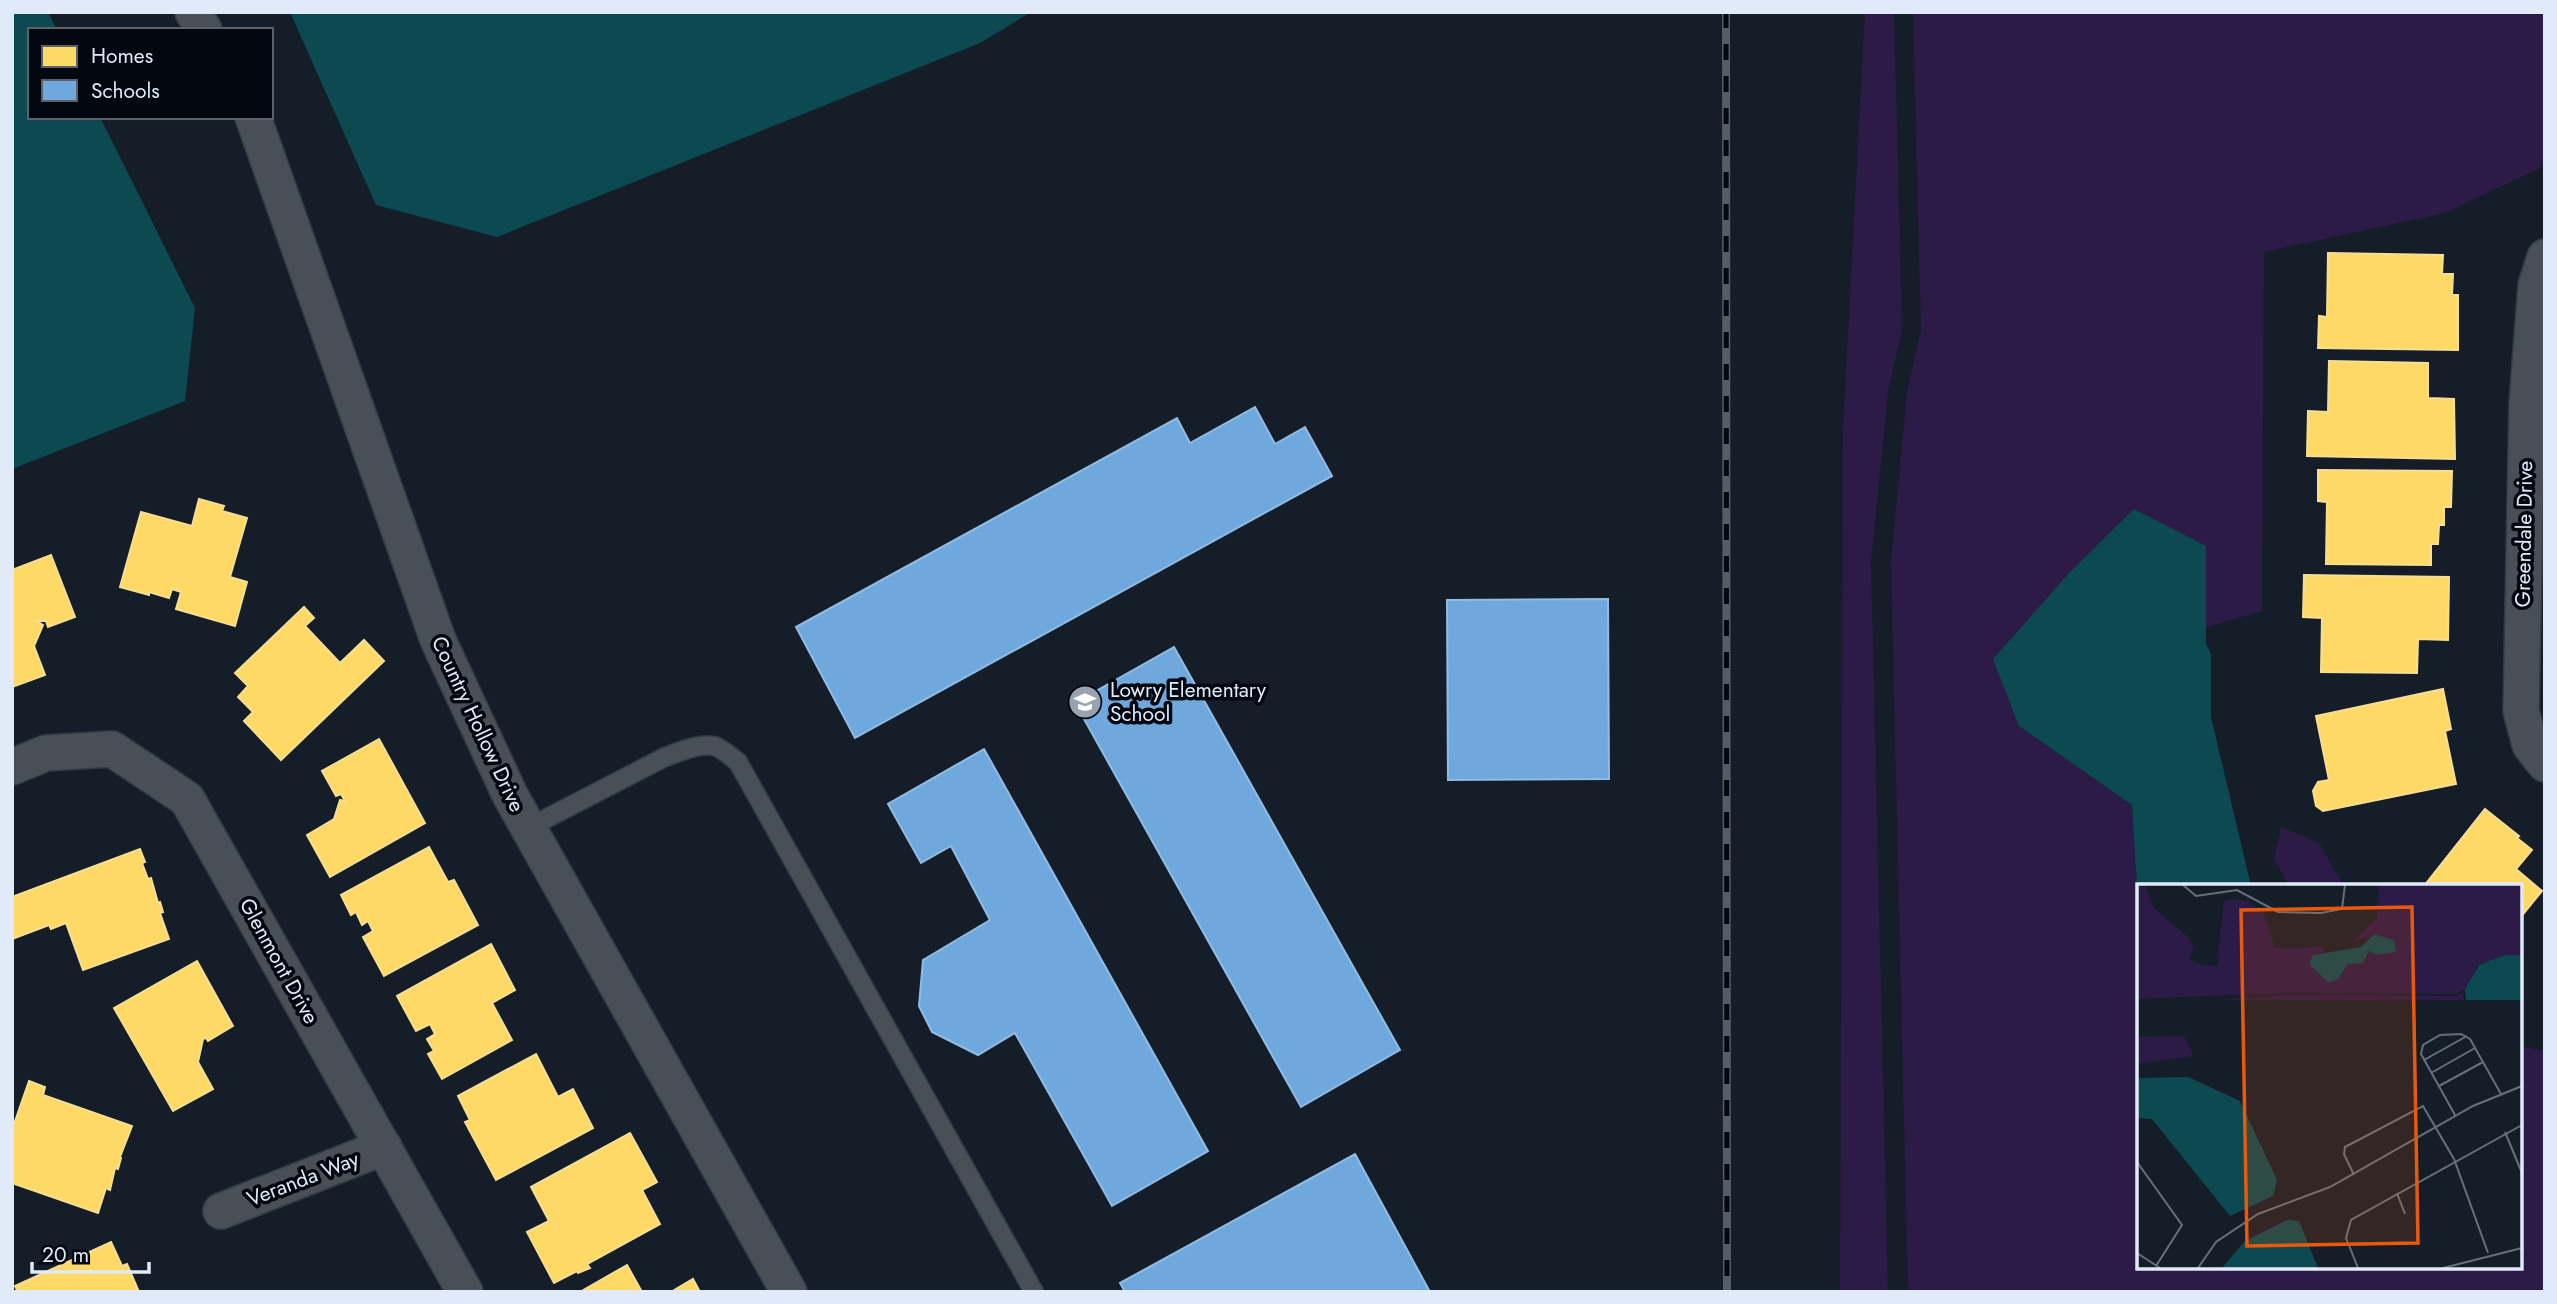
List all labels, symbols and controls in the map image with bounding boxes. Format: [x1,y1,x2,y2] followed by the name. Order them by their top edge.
[28,28,273,119] legend
[91,41,153,71] text: Homes
[91,76,160,106] text: Schools
[2508,460,2540,608] street label: Greendale Drive
[424,631,532,817] street label: Country Hollow Drive
[1110,675,1267,729] place label: Lowry Elementary School
[1066,683,1104,721] school or university icon: Lowry Elementary School
[2137,884,2522,1269] inset map
[232,893,326,1030] street label: Glenmont Drive
[243,1144,364,1214] street label: Veranda Way
[32,1230,149,1274] scale bar
[42,1240,89,1270] text: 20 m

